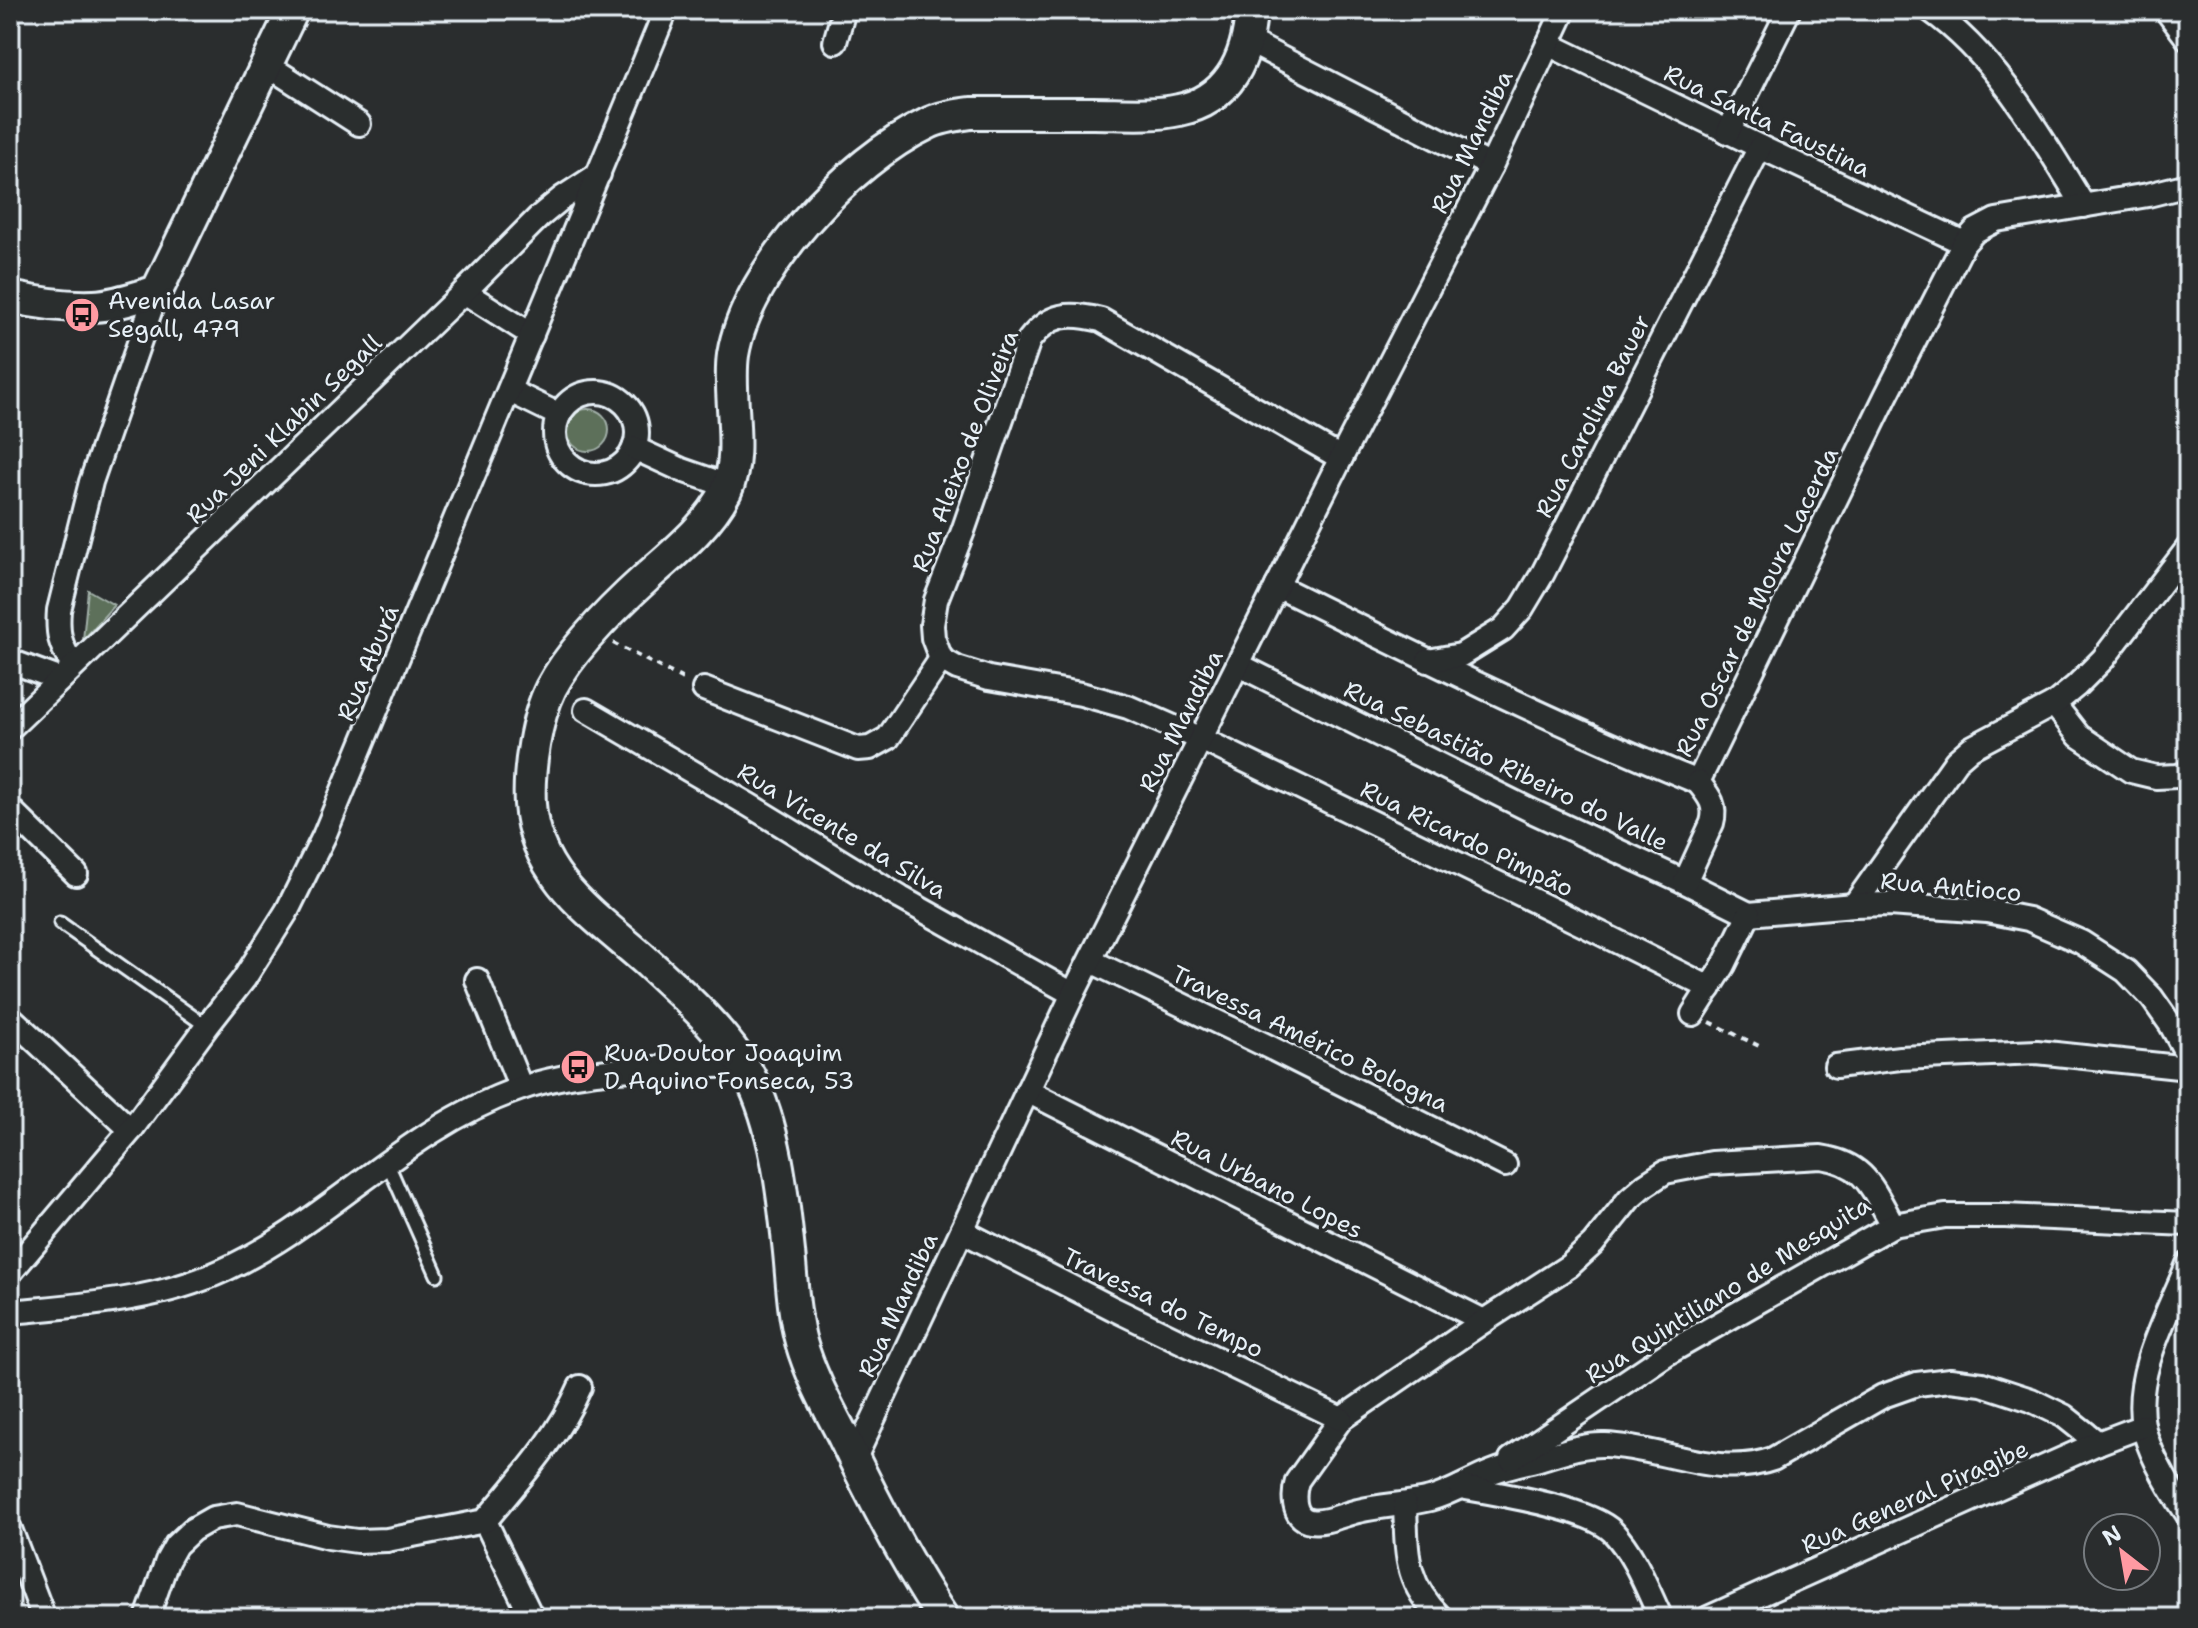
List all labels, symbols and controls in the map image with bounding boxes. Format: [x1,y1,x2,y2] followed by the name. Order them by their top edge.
[1658,57,1876,185] street label: Rua Santa Faustina
[1423,65,1521,219] street label: Rua Mandiba
[108,285,275,345] place label: Avenida Lasar Segall, 479
[63,296,101,334] bus stop icon: Avenida Lasar Segall, 479
[1528,309,1658,523] street label: Rua Carolina Bauer
[904,325,1026,577] street label: Rua Aleixo de Oliveira
[179,327,389,531] street label: Rua Jeni Klabin Segall
[1668,442,1846,762] street label: Rua Oscar de Moura Lacerda
[329,600,407,726] street label: Rua Aburá
[1131,644,1231,798] street label: Rua Mandiba
[1338,673,1674,859] street label: Rua Sebastião Ribeiro do Valle
[731,756,953,906] street label: Rua Vicente da Silva
[1355,773,1579,905] street label: Rua Ricardo Pimpão
[1879,865,2023,909] street label: Rua Antioco
[1166,958,1454,1120] street label: Travessa Américo Bologna
[604,1037,854,1097] place label: Rua Doutor Joaquim D Aquino Fonseca, 53
[559,1048,597,1086] bus stop icon: Rua Doutor Joaquim D Aquino Fonseca, 53
[1166,1122,1368,1246] street label: Rua Urbano Lopes
[1579,1189,1877,1391] street label: Rua Quintiliano de Mesquita
[851,1228,945,1382] street label: Rua Mandiba
[1057,1240,1269,1366] street label: Travessa do Tempo
[1796,1433,2034,1561] street label: Rua General Piragibe
[2082,1512,2162,1592] north arrow
[2097,1518,2127,1552] text: N

